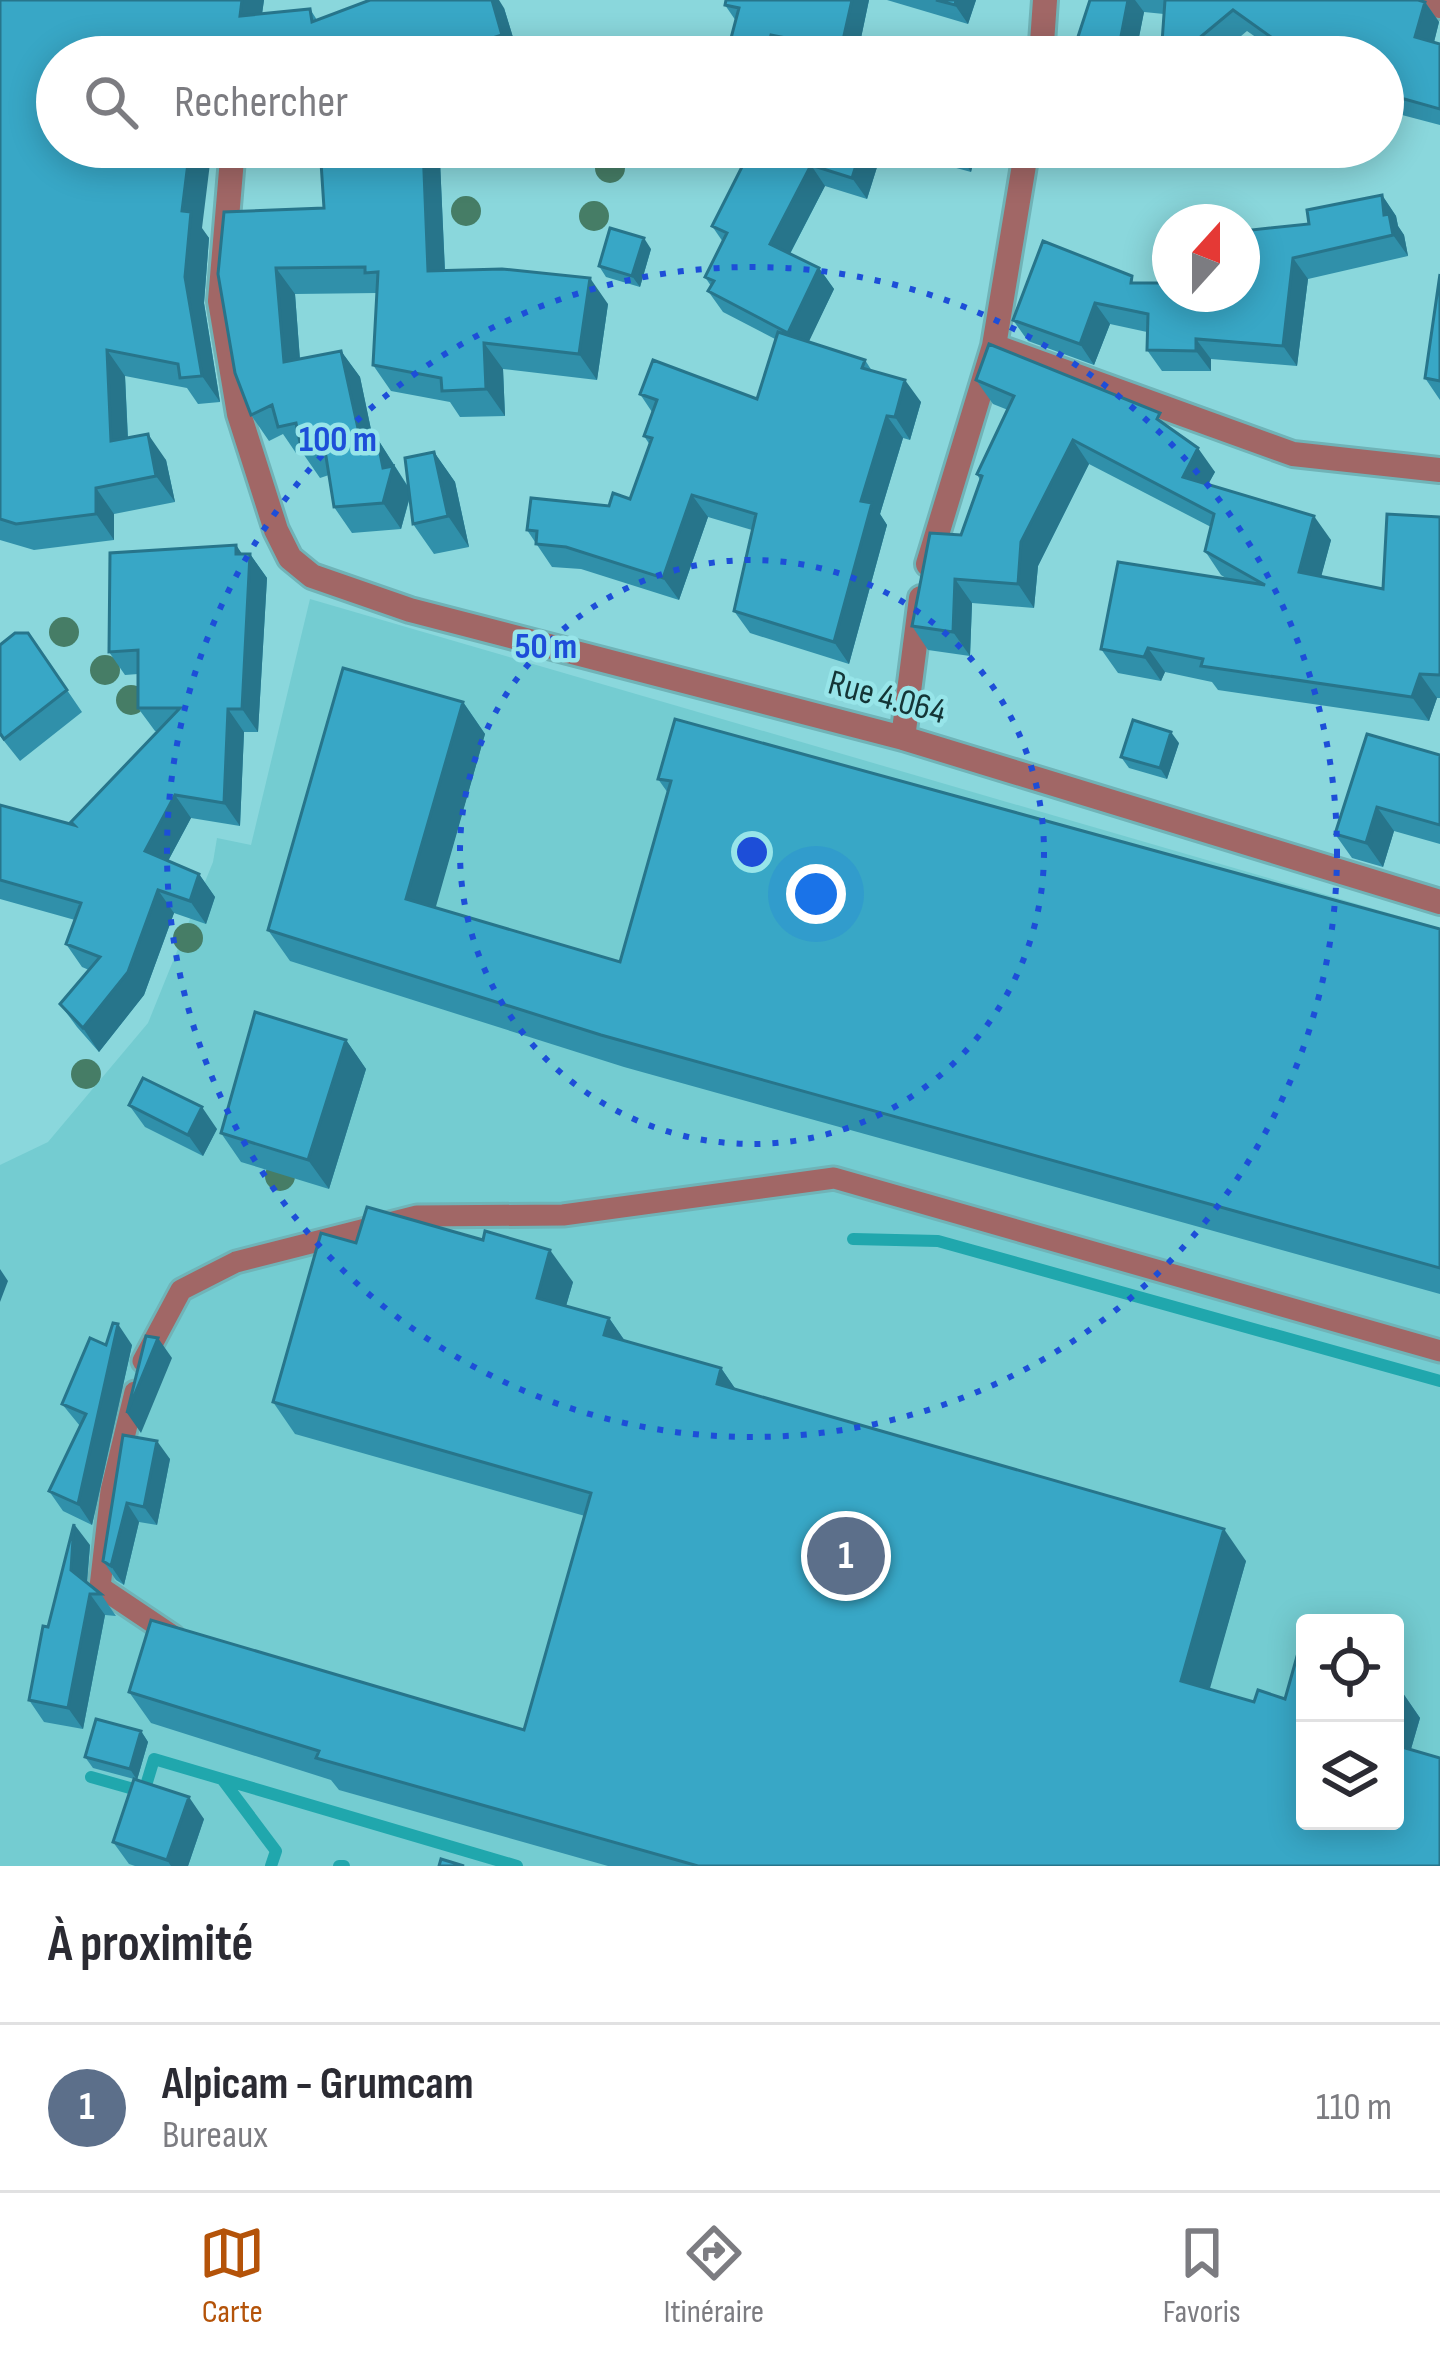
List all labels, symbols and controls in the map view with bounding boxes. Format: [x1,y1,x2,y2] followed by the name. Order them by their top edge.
[36,36,1404,168] search box
[78,69,144,135] icon: search
[174,75,348,130] text: Rechercher
[1152,204,1260,312] north arrow
[299,419,377,462] text: 100 m
[515,626,577,669] text: 50 m
[823,662,951,734] street label: Rue 4.064
[731,831,773,873] centre of rings
[786,864,846,924] your location
[807,1511,885,1601] pin: 1
[1296,1614,1404,1830] map controls
[1296,1614,1404,1722] button: locate
[1296,1722,1404,1830] button: layers
[48,1914,253,1975] text: À proximité
[162,2057,474,2112] text: Alpicam - Grumcam
[79,2084,95,2131] text: 1
[1316,2084,1392,2131] text: 110 m
[162,2112,268,2159] text: Bureaux
[199,2220,265,2332] tab: Carte
[664,2220,764,2332] tab: Itinéraire
[1163,2220,1241,2332] tab: Favoris

